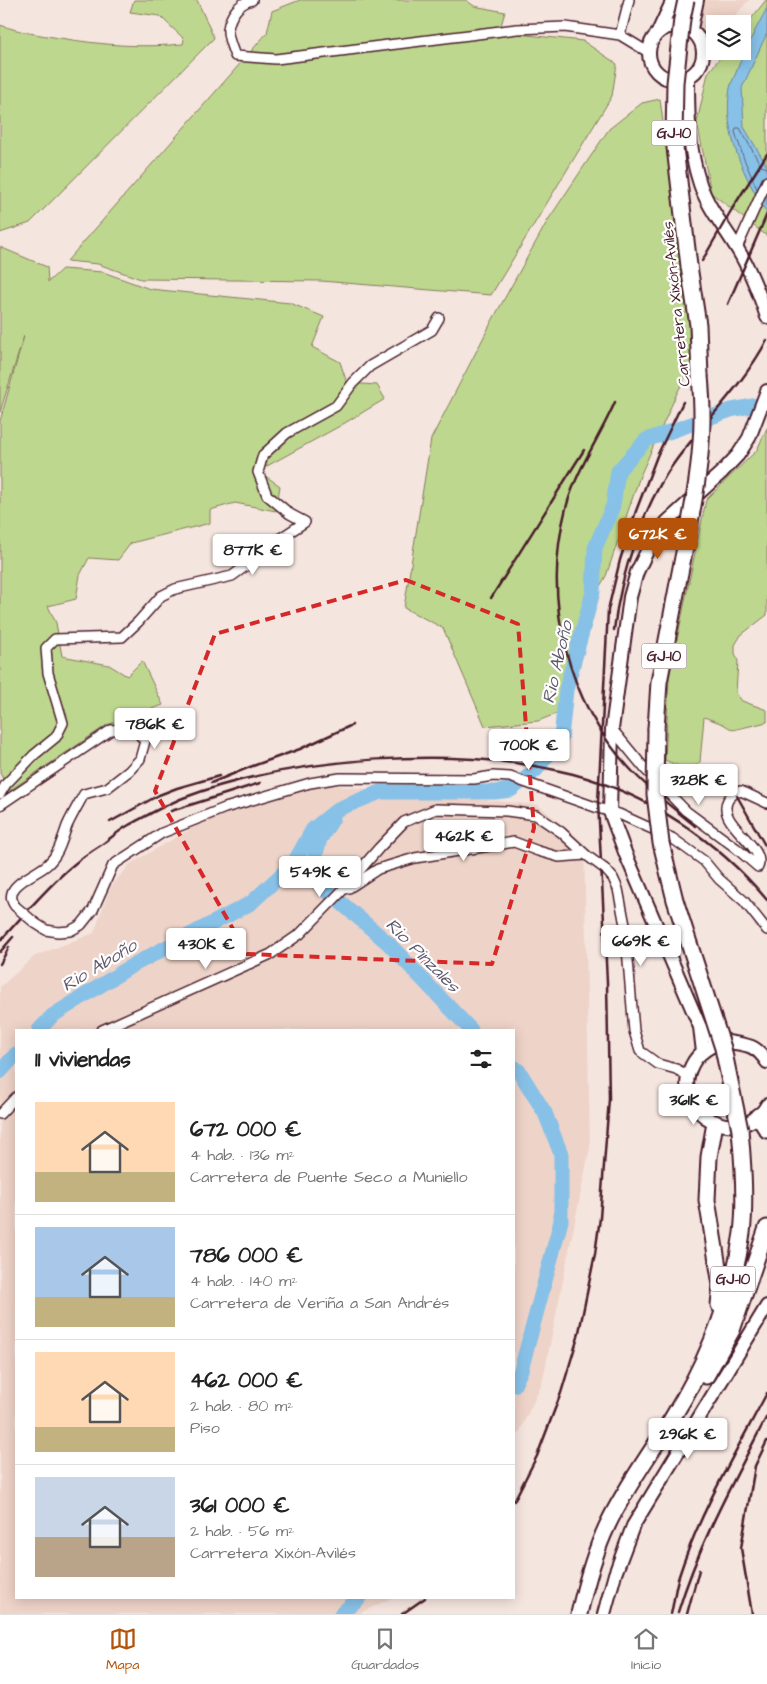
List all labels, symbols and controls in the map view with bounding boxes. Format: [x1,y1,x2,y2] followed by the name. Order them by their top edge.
[706,15,751,60] map controls
[706,15,751,60] button: layers
[652,120,696,146] road number: GJ-10
[656,220,696,388] street label: Carretera Xixón-Avilés
[617,518,699,560] pin: 672K €
[629,523,687,545] text: 672K €
[212,534,294,576] pin: 877K €
[224,539,282,561] text: 877K €
[536,617,580,706] water label: Rio Aboño
[642,644,686,668] road number: GJ-10
[114,708,196,750] pin: 786K €
[125,713,185,735] text: 786K €
[488,728,570,771] pin: 700K €
[500,734,558,756] text: 700K €
[658,764,740,806] pin: 328K €
[671,769,727,791] text: 328K €
[423,820,505,862] pin: 462K €
[435,825,493,847] text: 462K €
[279,856,361,898] pin: 549K €
[290,861,350,883] text: 549K €
[380,913,466,999] water label: Rio Pinzales
[600,924,682,967] pin: 669K €
[165,928,247,970] pin: 430K €
[612,930,670,952] text: 669K €
[57,932,143,998] water label: Rio Aboño
[177,933,235,955] text: 430K €
[35,1045,131,1074] text: 11 viviendas
[467,1045,495,1073] icon: filters
[653,1084,735,1126] pin: 361K €
[669,1089,719,1111] text: 361K €
[190,1115,301,1144] text: 672 000 €
[75,1122,135,1182] icon: home
[190,1144,295,1166] text: 4 hab. · 136 m²
[190,1166,468,1188] text: Carretera de Puente Seco a Muniello
[190,1241,303,1270] text: 786 000 €
[75,1247,135,1307] icon: home
[710,1266,756,1292] road number: GJ-10
[190,1270,298,1292] text: 4 hab. · 140 m²
[190,1292,449,1314] text: Carretera de Veriña a San Andrés
[190,1366,303,1395] text: 462 000 €
[75,1372,135,1432] icon: home
[190,1395,293,1417] text: 2 hab. · 80 m²
[190,1417,220,1439] text: Piso
[647,1418,729,1460] pin: 296K €
[659,1423,717,1445] text: 296K €
[190,1491,290,1520] text: 361 000 €
[75,1497,135,1557] icon: home
[190,1520,294,1542] text: 2 hab. · 56 m²
[190,1542,356,1564] text: Carretera Xixón-Avilés
[106,1625,140,1675] tab: Mapa
[351,1625,419,1675] tab: Guardados
[631,1625,661,1675] tab: Inicio

